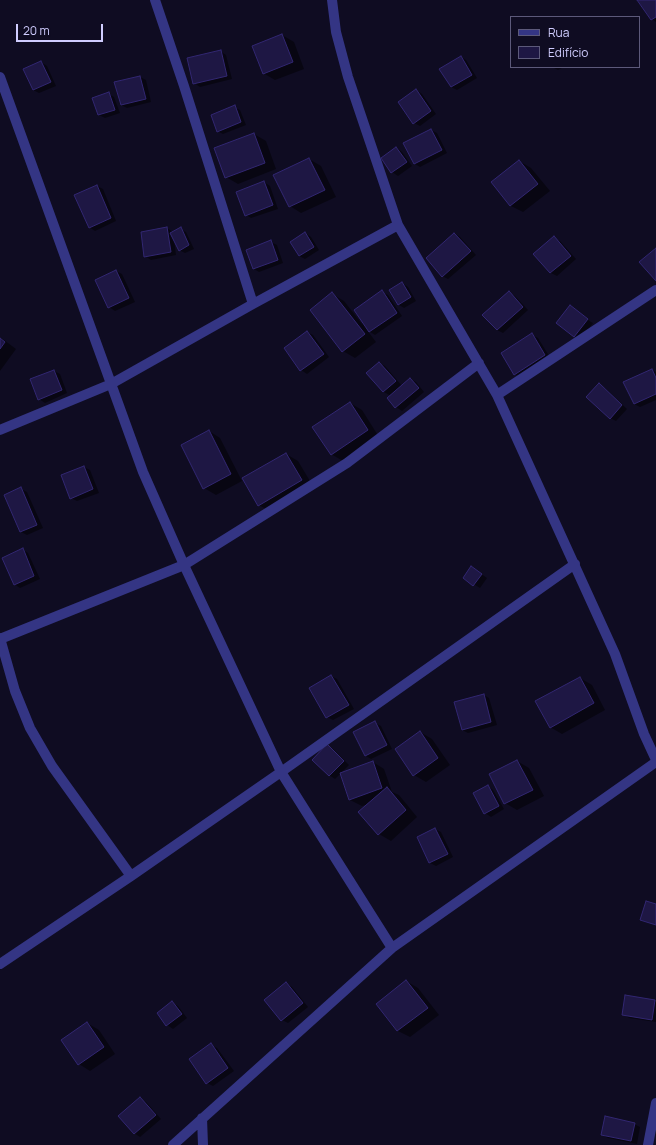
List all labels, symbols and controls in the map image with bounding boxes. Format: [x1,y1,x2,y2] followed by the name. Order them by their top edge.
[18,16,105,42] scale bar
[510,16,640,68] legend
[23,22,50,39] text: 20 m
[548,24,569,41] text: Rua
[548,44,588,61] text: Edifício

